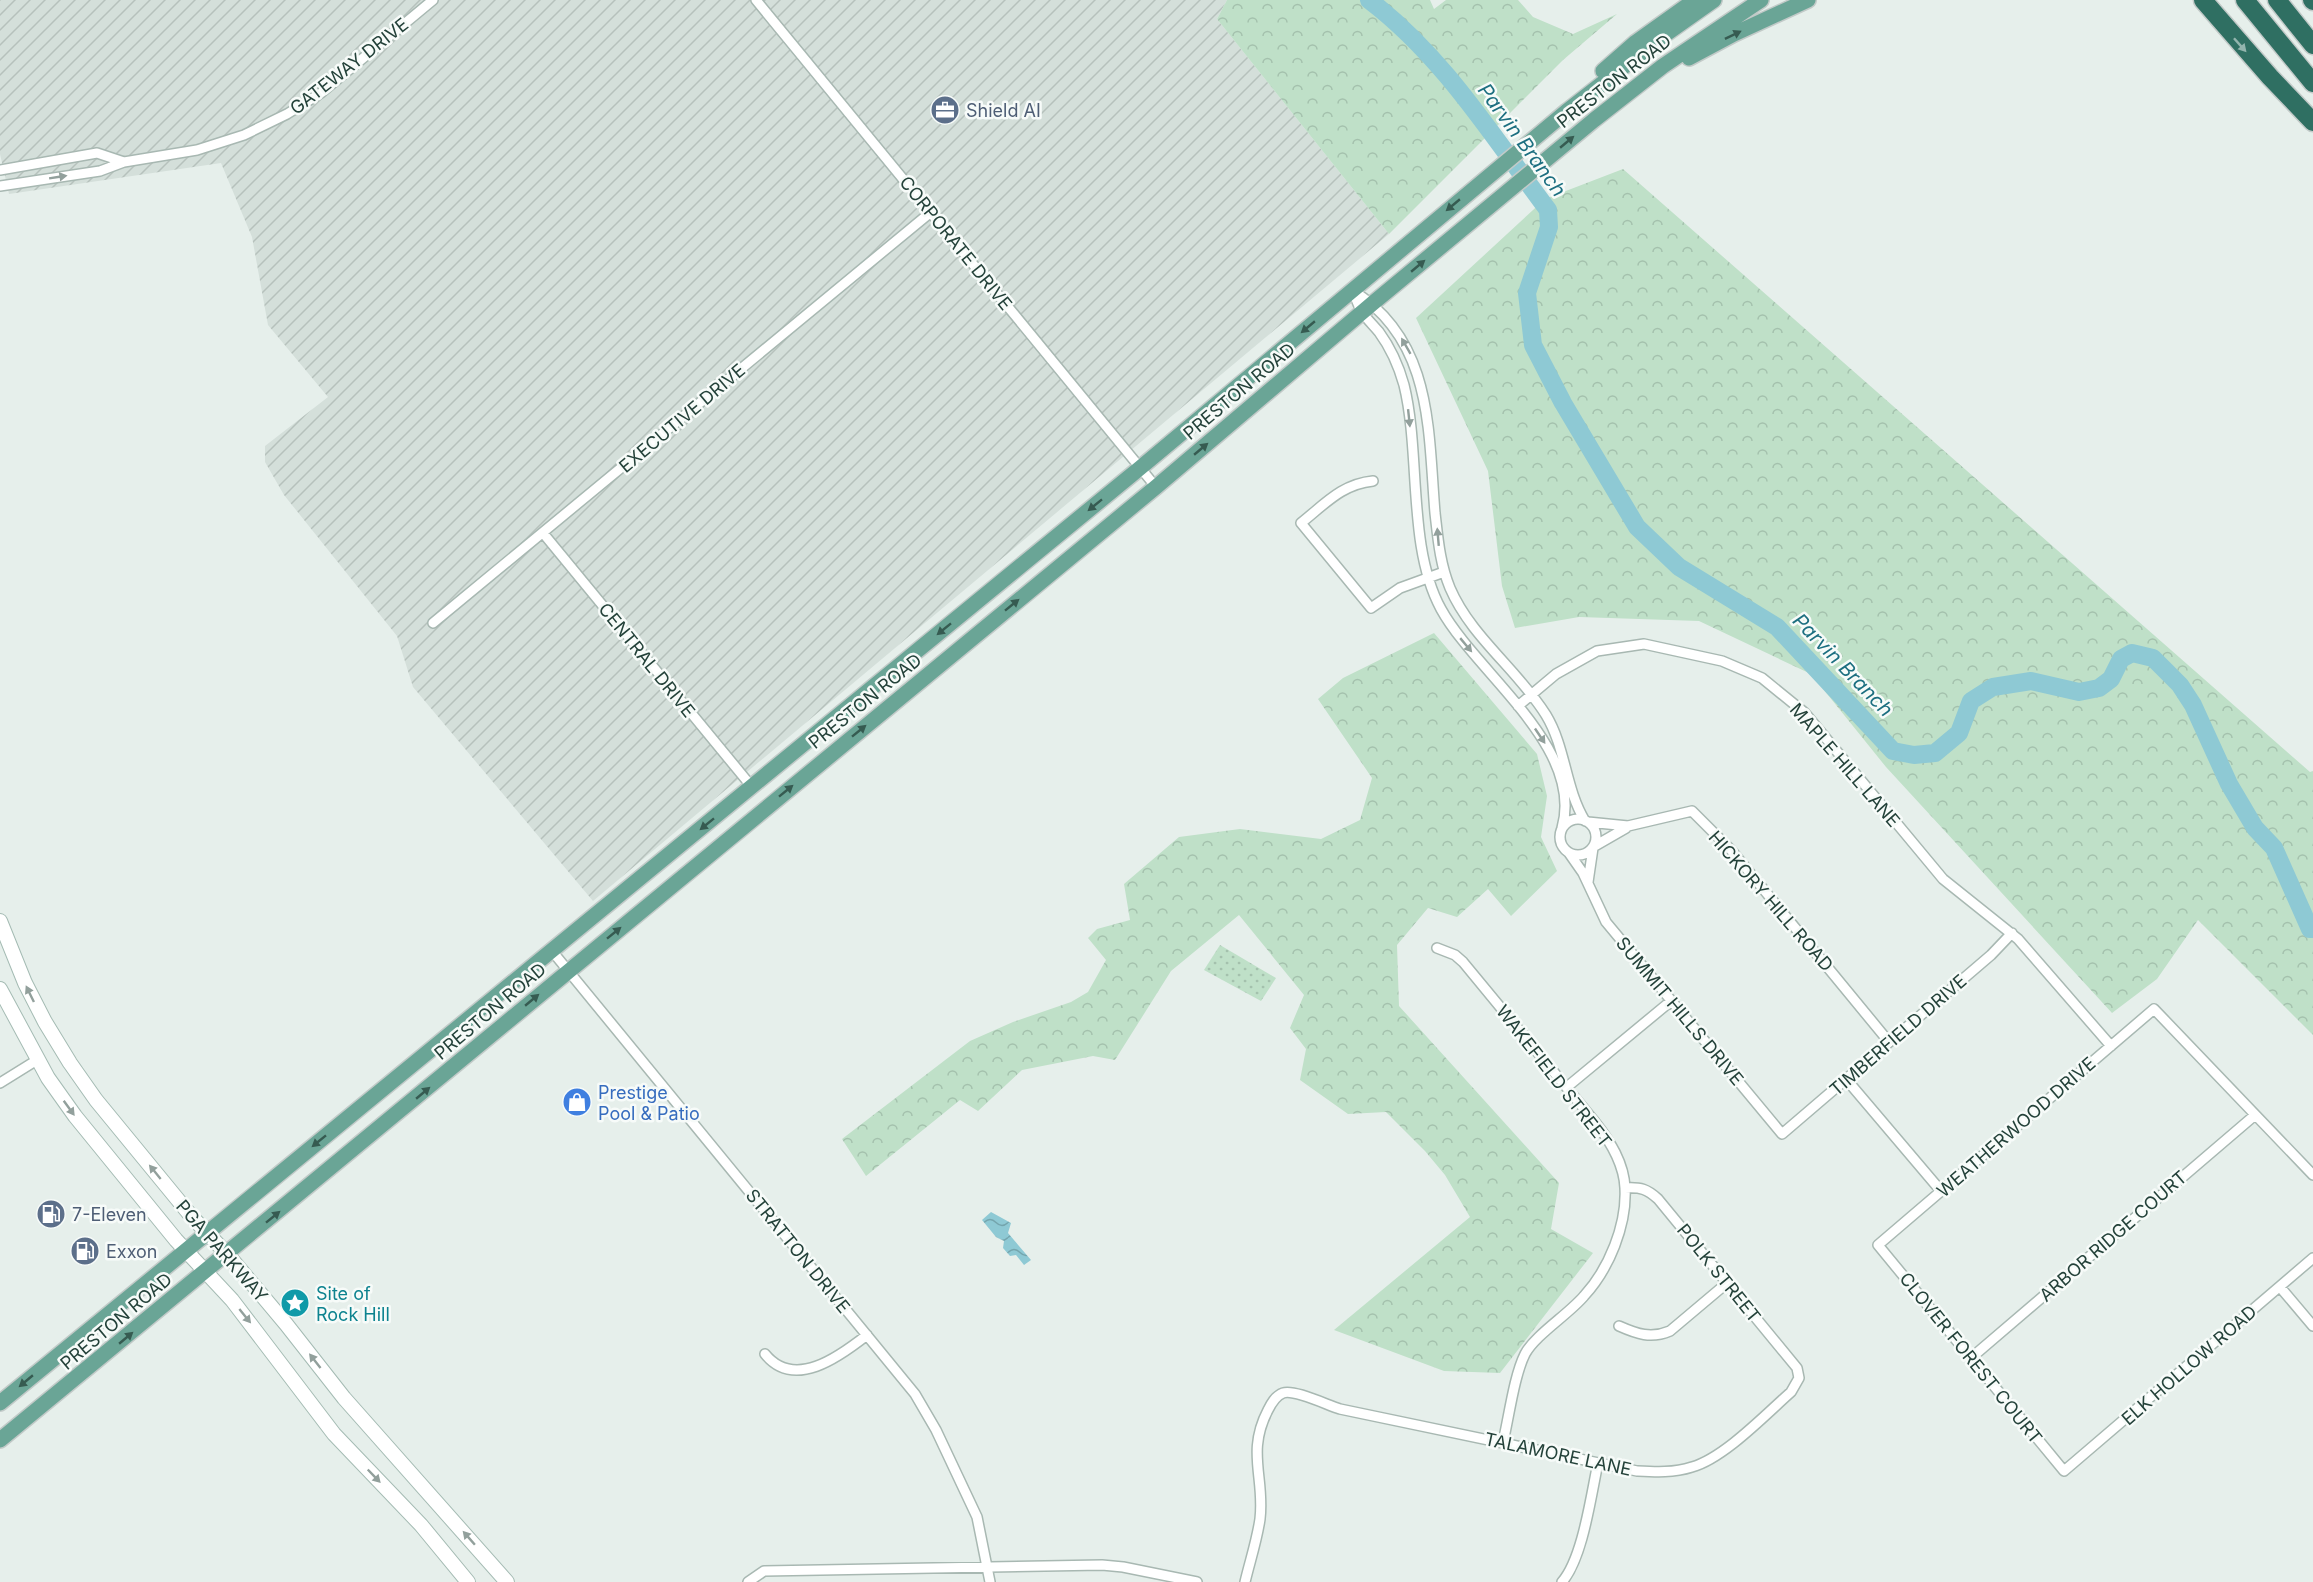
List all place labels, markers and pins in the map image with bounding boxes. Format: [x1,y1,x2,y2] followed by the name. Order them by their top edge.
[929,94,961,126] office icon: Shield AI
[966,100,1041,121] place label: Shield AI
[598,1082,700,1124] place label: Prestige Pool & Patio
[561,1086,593,1118] shop icon: Prestige Pool & Patio
[35,1198,67,1230] fuel station icon: 7-Eleven
[72,1204,147,1225] place label: 7-Eleven
[69,1235,101,1267] fuel station icon: Exxon
[106,1241,158,1262] place label: Exxon
[316,1283,390,1325] place label: Site of Rock Hill
[279,1287,311,1319] place icon: Site of Rock Hill

